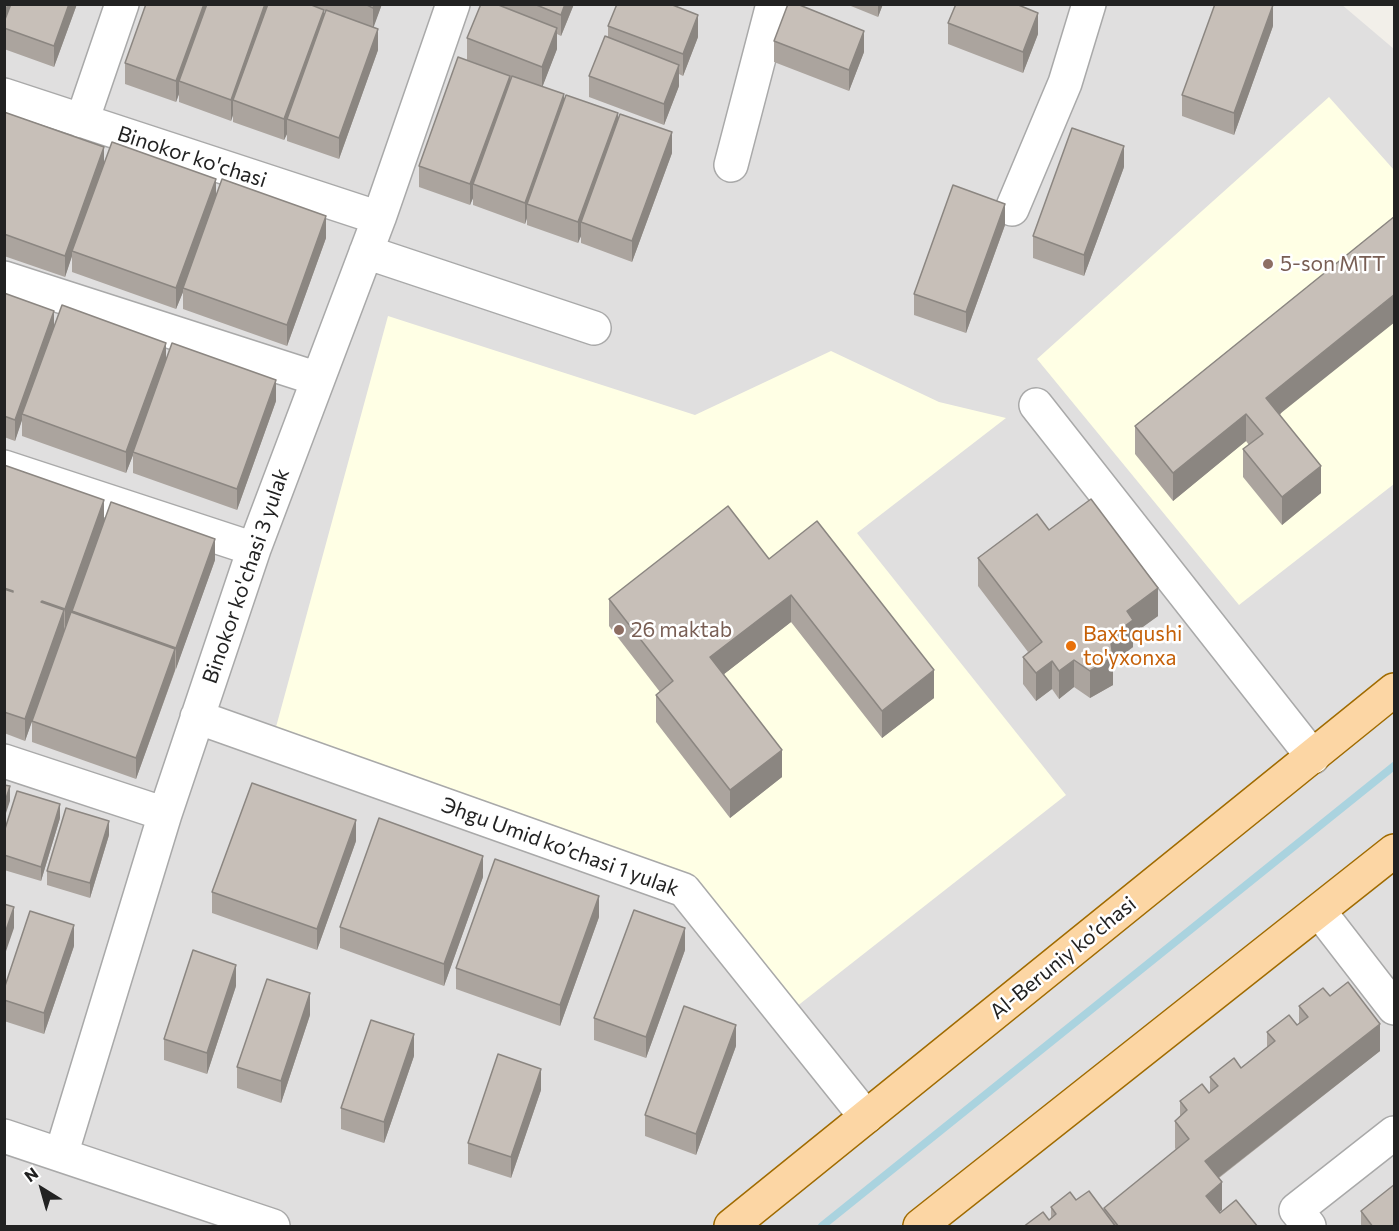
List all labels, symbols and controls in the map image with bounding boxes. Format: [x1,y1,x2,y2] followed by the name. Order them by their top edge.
[114,121,270,193] street label: Binokor ko'chasi
[1280,251,1385,277] place label: 5-son MTT
[1261,257,1275,271] marker: 5-son MTT
[197,465,295,687] street label: Binokor ko'chasi 3 yulak
[631,617,732,643] place label: 26 maktab
[1083,621,1182,671] place label: Baxt qushi to'yxonxa
[612,623,626,637] marker: 26 maktab
[1064,639,1078,653] marker: Baxt qushi to'yxonxa
[438,792,682,902] street label: Эhgu Umid ko’chasi 1 yulak
[985,891,1141,1025] street label: Al-Beruniy ko’chasi
[12,1159,72,1219] north arrow
[20,1163,41,1185] text: N

